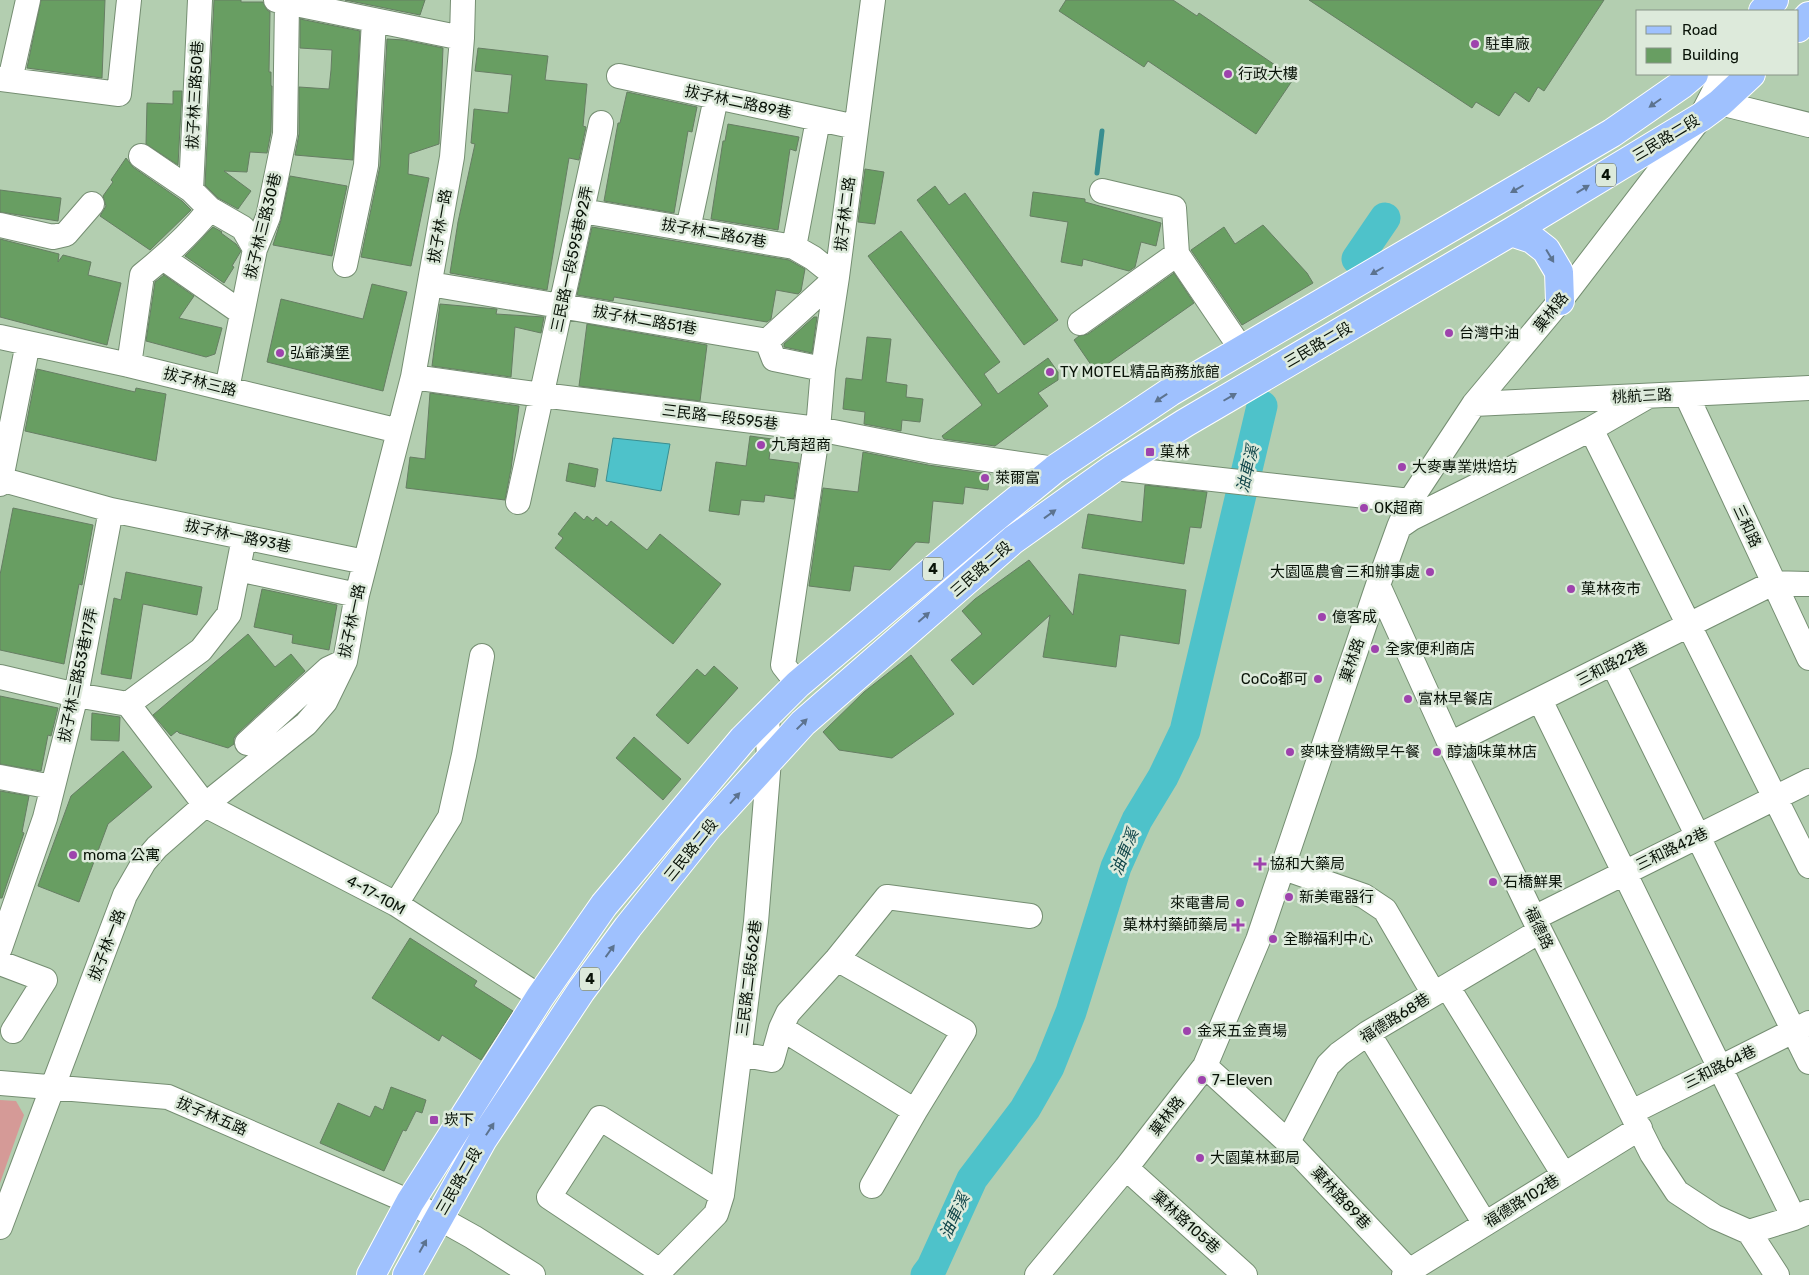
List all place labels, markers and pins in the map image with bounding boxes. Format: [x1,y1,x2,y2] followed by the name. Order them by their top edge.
[1485,35,1530,53] place label: 駐車廠
[1469,38,1481,50] marker: 駐車廠
[1238,65,1298,83] place label: 行政大樓
[1222,68,1234,80] marker: 行政大樓
[1459,324,1519,342] place label: 台灣中油
[1443,327,1455,339] marker: 台灣中油
[290,344,350,362] place label: 弘爺漢堡
[274,347,286,359] marker: 弘爺漢堡
[1060,363,1220,381] place label: TY MOTEL精品商務旅館
[1044,366,1056,378] marker: TY MOTEL精品商務旅館
[771,436,831,454] place label: 九育超商
[755,439,767,451] marker: 九育超商
[1160,443,1190,461] place label: 菓林
[1144,446,1156,458] marker: 菓林
[1412,458,1517,476] place label: 大麥專業烘焙坊
[1396,461,1408,473] marker: 大麥專業烘焙坊
[995,469,1040,487] place label: 萊爾富
[979,472,991,484] marker: 萊爾富
[1374,499,1423,517] place label: OK超商
[1358,502,1370,514] marker: OK超商
[1270,563,1420,581] place label: 大園區農會三和辦事處
[1424,566,1436,578] marker: 大園區農會三和辦事處
[1581,580,1641,598] place label: 菓林夜市
[1565,583,1577,595] marker: 菓林夜市
[1332,608,1377,626] place label: 億客成
[1316,611,1328,623] marker: 億客成
[1385,640,1475,658] place label: 全家便利商店
[1369,643,1381,655] marker: 全家便利商店
[1241,670,1308,688] place label: CoCo都可
[1312,673,1324,685] marker: CoCo都可
[1418,690,1493,708] place label: 富林早餐店
[1402,693,1414,705] marker: 富林早餐店
[1300,743,1420,761] place label: 麥味登精緻早午餐
[1447,743,1537,761] place label: 醇滷味菓林店
[1284,746,1296,758] marker: 麥味登精緻早午餐
[1431,746,1443,758] marker: 醇滷味菓林店
[83,846,160,864] place label: moma 公寓
[67,849,79,861] marker: moma 公寓
[1270,855,1345,873] place label: 協和大藥局
[1254,858,1266,870] marker: 協和大藥局
[1503,873,1563,891] place label: 石橋鮮果
[1487,876,1499,888] marker: 石橋鮮果
[1299,888,1374,906] place label: 新美電器行
[1283,891,1295,903] marker: 新美電器行
[1170,894,1230,912] place label: 來電書局
[1234,897,1246,909] marker: 來電書局
[1123,916,1228,934] place label: 菓林村藥師藥局
[1232,919,1244,931] marker: 菓林村藥師藥局
[1283,930,1373,948] place label: 全聯福利中心
[1267,933,1279,945] marker: 全聯福利中心
[1197,1022,1287,1040] place label: 金采五金賣場
[1181,1025,1193,1037] marker: 金采五金賣場
[1212,1071,1273,1089] place label: 7-Eleven
[1196,1074,1208,1086] marker: 7-Eleven
[444,1111,474,1129] place label: 崁下
[428,1114,440,1126] marker: 崁下
[1210,1149,1300,1167] place label: 大園菓林郵局
[1194,1152,1206,1164] marker: 大園菓林郵局

